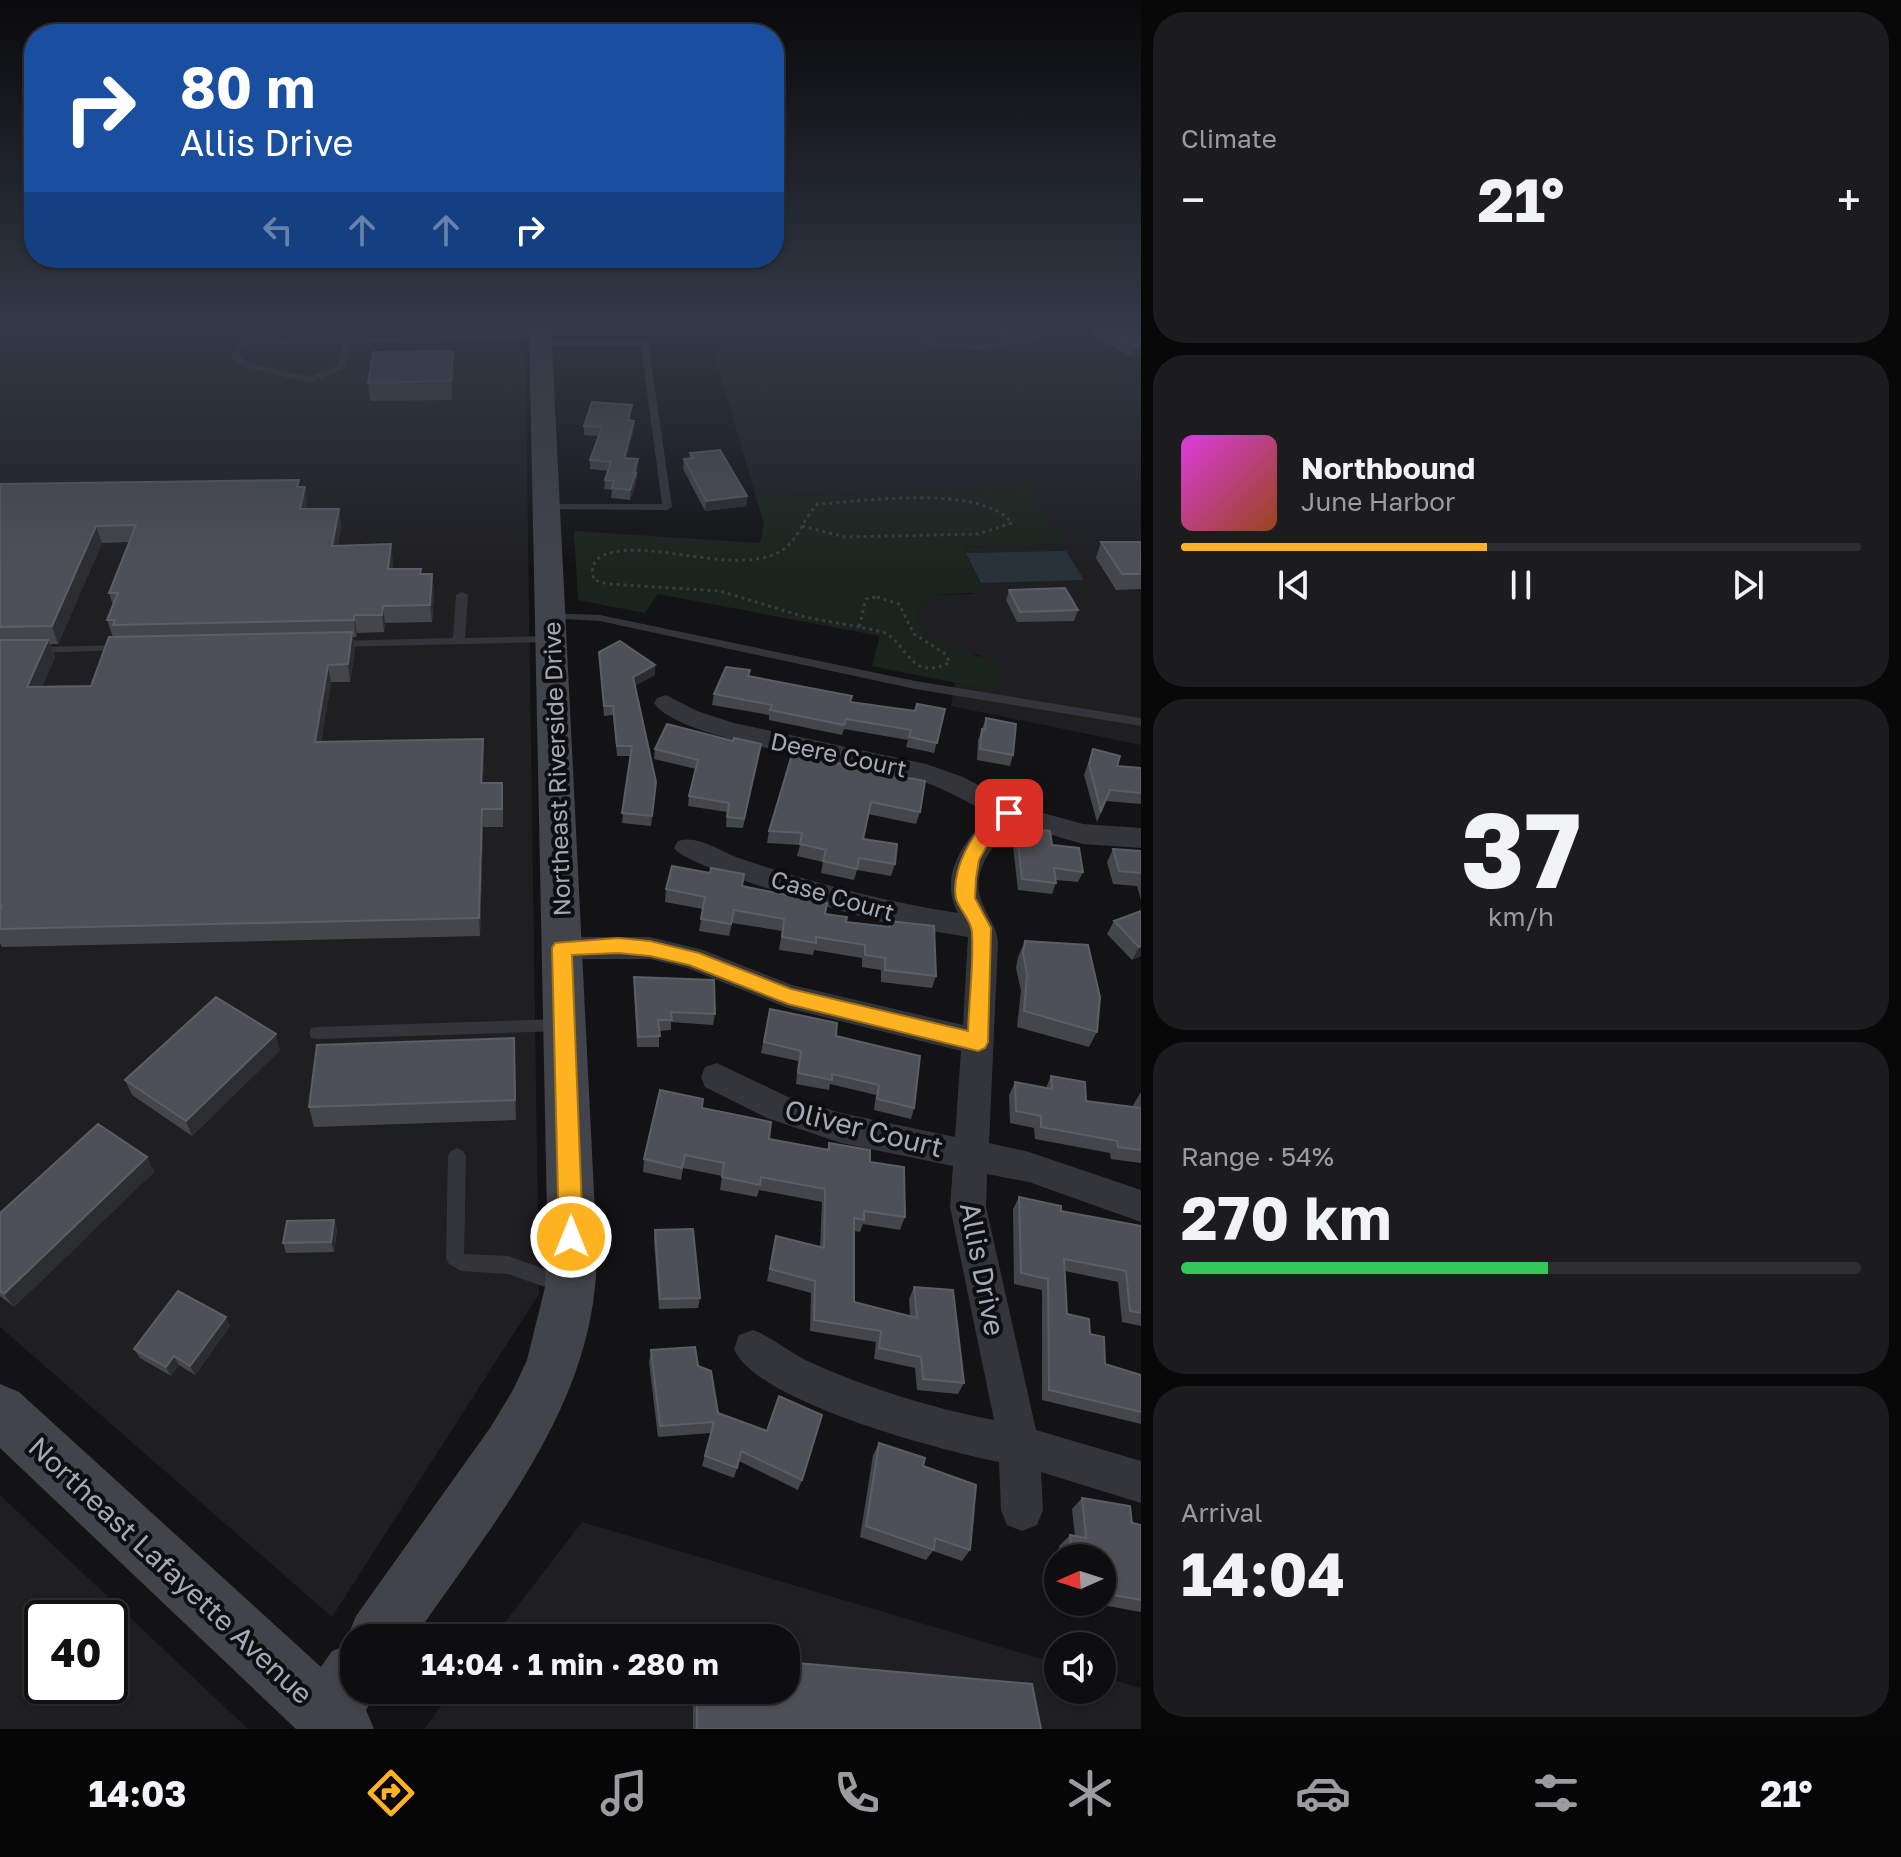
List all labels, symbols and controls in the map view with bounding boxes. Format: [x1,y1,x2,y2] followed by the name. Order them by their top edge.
[180,53,315,120] text: 80 m
[48,56,152,160] icon: right
[180,121,353,164] text: Allis Drive
[1181,123,1277,154] text: Climate
[1478,163,1564,235] text: 21°
[1181,173,1205,226] text: −
[1837,173,1861,226] text: +
[256,208,300,252] icon: left
[340,208,384,252] icon: ahead
[424,208,468,252] icon: ahead
[508,208,552,252] icon: right
[1301,450,1475,486] text: Northbound
[1301,486,1455,517] text: June Harbor
[1272,563,1316,607] icon: previous
[1499,563,1543,607] icon: pause
[1726,563,1770,607] icon: next
[536,621,576,917] street label: Northeast Riverside Drive
[768,725,910,783] street label: Deere Court
[975,779,1043,847] pin
[1461,786,1581,911] text: 37
[987,791,1031,835] icon: arrive
[768,864,898,926] street label: Case Court
[1488,901,1554,932] text: km/h
[781,1092,947,1164] street label: Oliver Court
[1181,1141,1334,1172] text: Range · 54%
[1181,1181,1392,1253] text: 270 km
[529,1195,613,1279] position arrow
[954,1200,1012,1338] street label: Allis Drive
[22,1430,320,1710] street label: Northeast Lafayette Avenue
[1181,1497,1262,1528] text: Arrival
[1181,1537,1345,1609] text: 14:04
[1044,1544,1116,1616] north arrow
[1044,1544,1116,1704] map controls
[24,1600,128,1704] speed limit sign: 40
[1044,1632,1116,1704] button: sound
[421,1646,719,1682] text: 14:04 · 1 min · 280 m
[363,1765,419,1821] icon: directions
[596,1765,652,1821] icon: music
[829,1765,885,1821] icon: phone
[1062,1765,1118,1821] icon: climate
[1295,1765,1351,1821] icon: car
[1528,1765,1584,1821] icon: filters
[88,1772,186,1815] text: 14:03
[1760,1772,1812,1815] text: 21°

